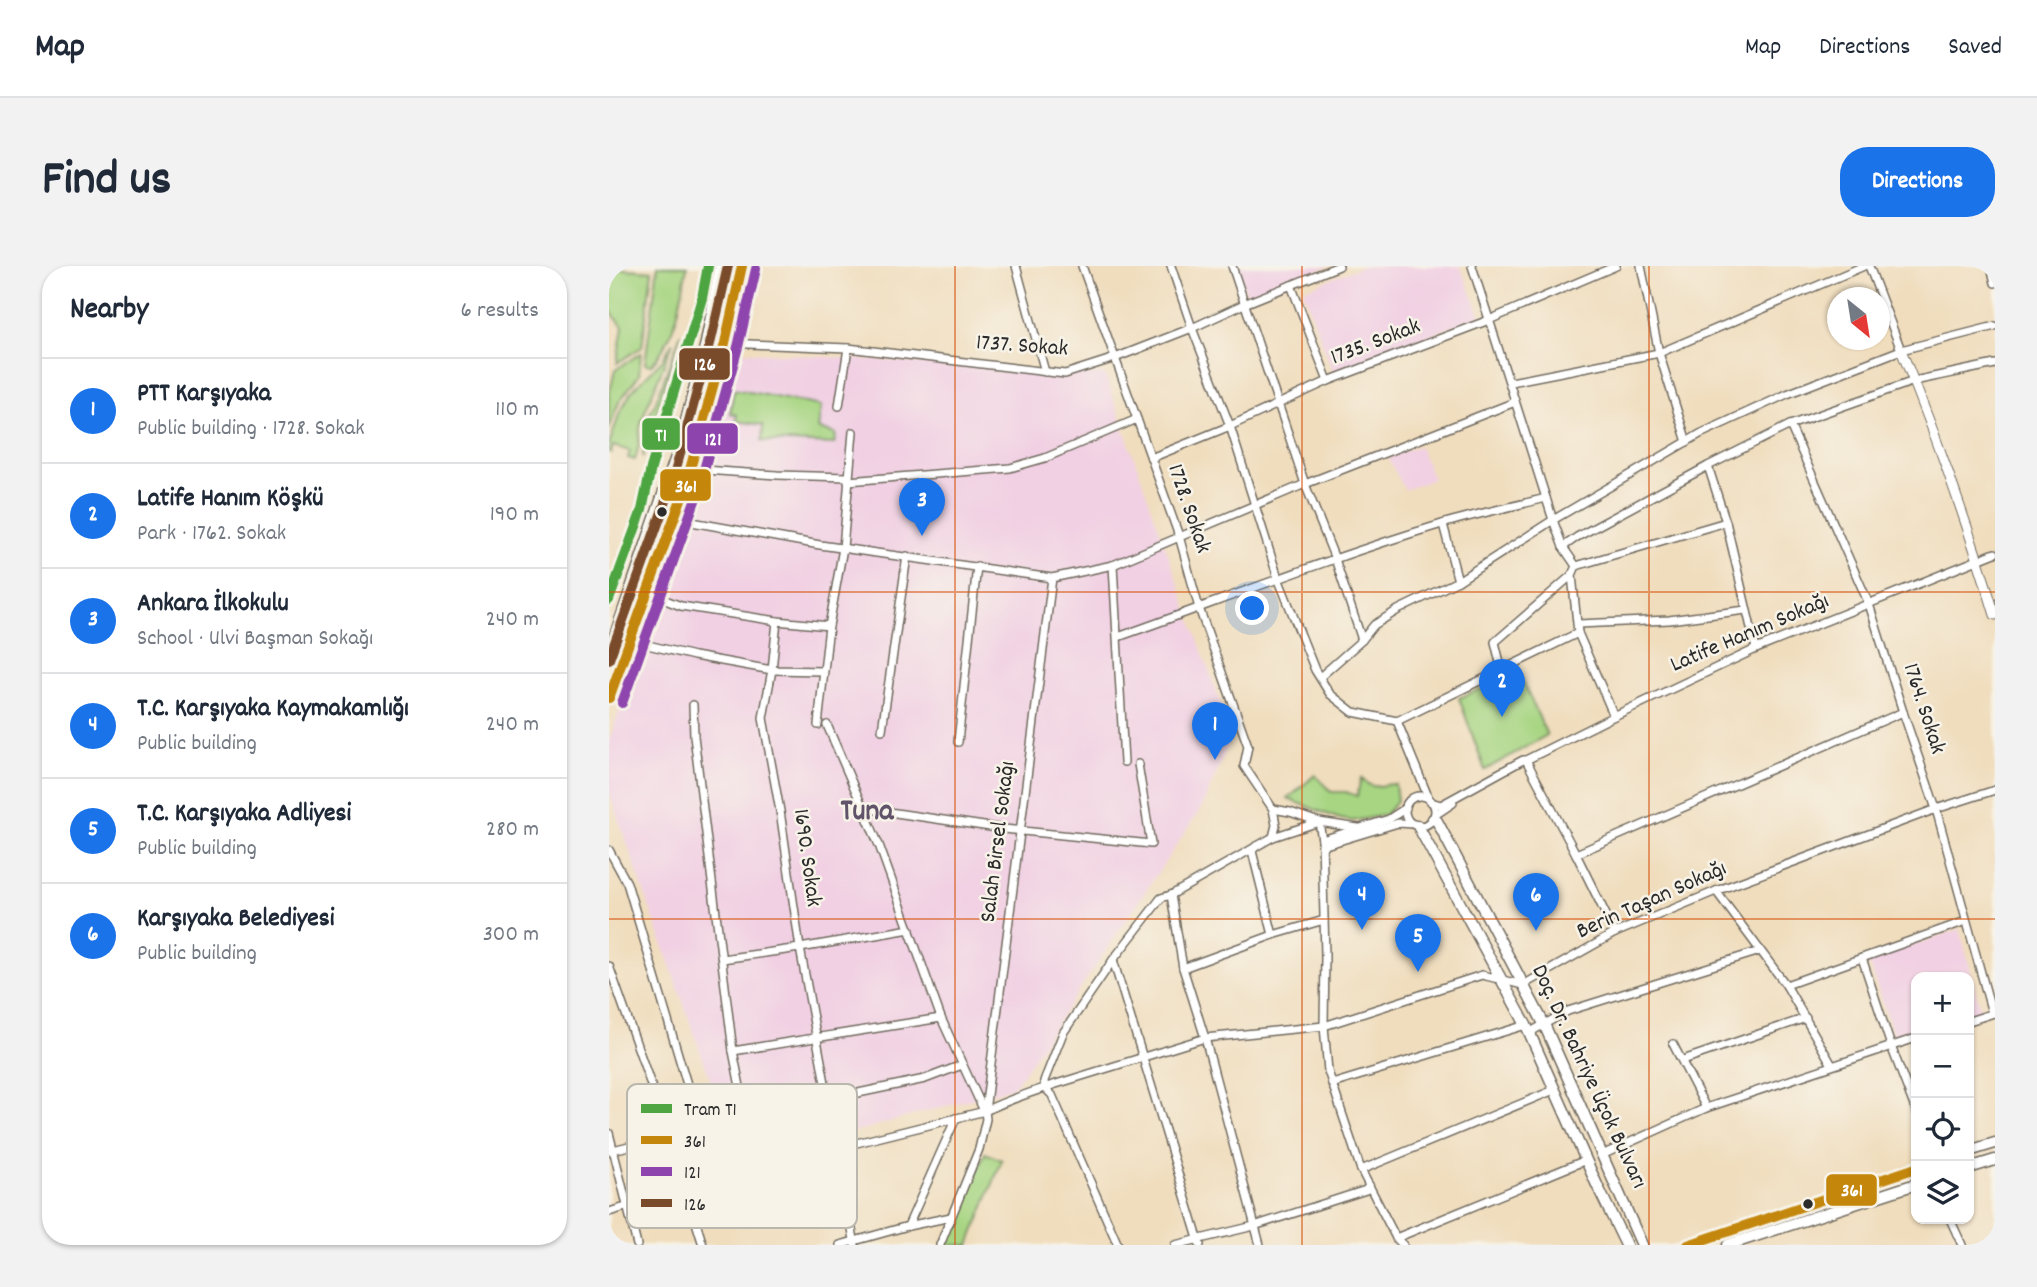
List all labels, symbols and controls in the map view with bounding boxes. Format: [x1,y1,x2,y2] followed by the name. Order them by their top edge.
[35,25,85,72] text: Map
[1745,31,1781,65] text: Map
[1819,31,1910,65] text: Directions
[1948,31,2002,65] text: Saved
[42,147,171,217] text: Find us
[1840,147,1995,217] button: Directions
[1827,287,1890,350] north arrow
[70,290,148,333] text: Nearby
[461,295,539,328] text: 6 results
[1326,311,1426,375] street label: 1735. Sokak
[975,327,1069,367] street label: 1737. Sokak
[678,347,731,381] line badge: 126
[694,353,716,380] text: 126
[137,376,271,413] text: PTT Karşıyaka
[90,394,96,427] text: 1
[495,394,539,427] text: 110 m
[137,413,365,446] text: Public building · 1728. Sokak
[641,417,681,451] line badge: T1
[686,422,739,455] line badge: 121
[655,424,667,451] text: T1
[705,428,721,455] text: 121
[1157,460,1219,558] street label: 1728. Sokak
[659,468,712,502] line badge: 361
[675,475,697,502] text: 361
[899,478,945,536] pin: 3
[137,481,324,518] text: Latife Hanım Köşkü
[88,499,98,532] text: 2
[490,499,539,532] text: 190 m
[655,505,669,519] unlabelled marker
[137,518,286,551] text: Park · 1762. Sokak
[137,586,289,623] text: Ankara İlkokulu
[1665,586,1835,682] street label: Latife Hanım Sokağı
[1235,591,1269,625] your location
[88,604,98,637] text: 3
[486,604,539,637] text: 240 m
[137,623,373,656] text: School · Ulvi Başman Sokağı
[1479,659,1525,717] pin: 2
[1893,659,1953,759] street label: 1764. Sokak
[137,691,409,728] text: T.C. Karşıyaka Kaymakamlığı
[1192,702,1238,760] pin: 1
[88,709,98,742] text: 4
[486,709,539,742] text: 240 m
[137,728,257,761] text: Public building
[973,760,1025,924] street label: Salah Birsel Sokağı
[841,792,894,835] district label: Tuna
[137,796,351,833] text: T.C. Karşıyaka Adliyesi
[783,807,829,909] street label: 1690. Sokak
[88,814,98,847] text: 5
[486,814,539,847] text: 280 m
[137,833,257,866] text: Public building
[1572,853,1732,949] street label: Berin Taşan Sokağı
[1339,872,1385,930] pin: 4
[1513,873,1559,931] pin: 6
[137,901,334,938] text: Karşıyaka Belediyesi
[1395,914,1441,972] pin: 5
[87,919,99,952] text: 6
[483,919,539,952] text: 300 m
[137,938,257,971] text: Public building
[1522,960,1654,1194] street label: Doç. Dr. Bahriye Üçok Bulvarı
[1911,972,1974,1224] map controls
[1911,972,1974,1035] button: +
[1911,1035,1974,1098] button: −
[627,1084,857,1228] legend
[684,1098,737,1125] text: Tram T1
[1911,1098,1974,1161] button: locate
[684,1130,706,1157] text: 361
[684,1161,701,1188] text: 121
[1911,1161,1974,1224] button: layers
[1825,1173,1878,1207] line badge: 361
[1841,1179,1863,1206] text: 361
[684,1193,706,1220] text: 126
[1801,1197,1815,1211] unlabelled marker

